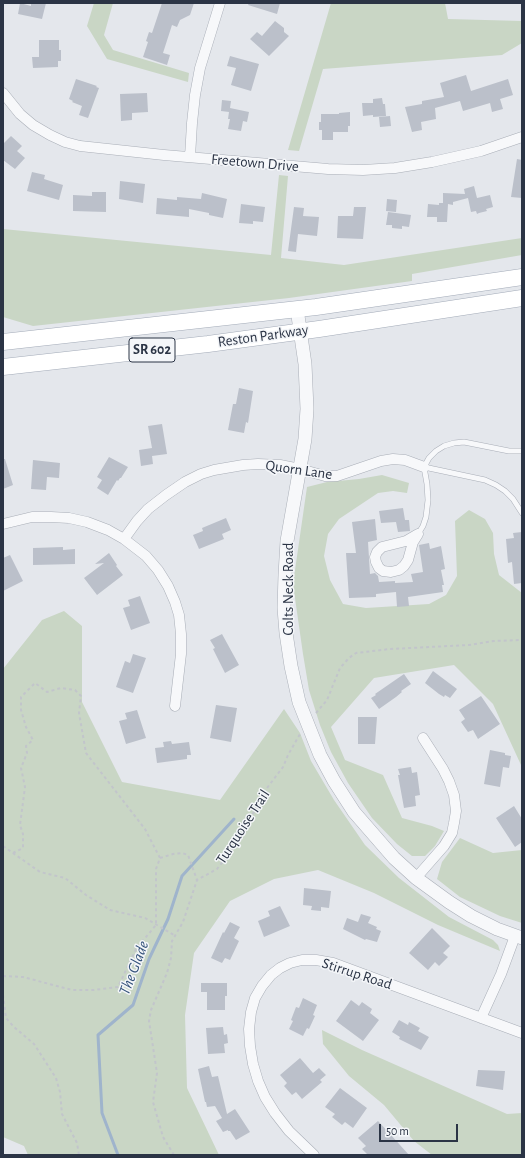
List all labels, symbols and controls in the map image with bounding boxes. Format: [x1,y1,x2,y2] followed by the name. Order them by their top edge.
[210,150,300,176] street label: Freetown Drive
[217,321,309,351] street label: Reston Parkway
[129,338,175,362] road number: SR 602
[264,456,334,484] street label: Quorn Lane
[279,542,297,636] street label: Colts Neck Road
[212,786,274,868] street label: Turquoise Trail
[115,938,153,998] water label: The Glade
[320,954,394,994] street label: Stirrup Road
[381,1116,460,1142] scale bar
[386,1125,409,1137] text: 50 m

